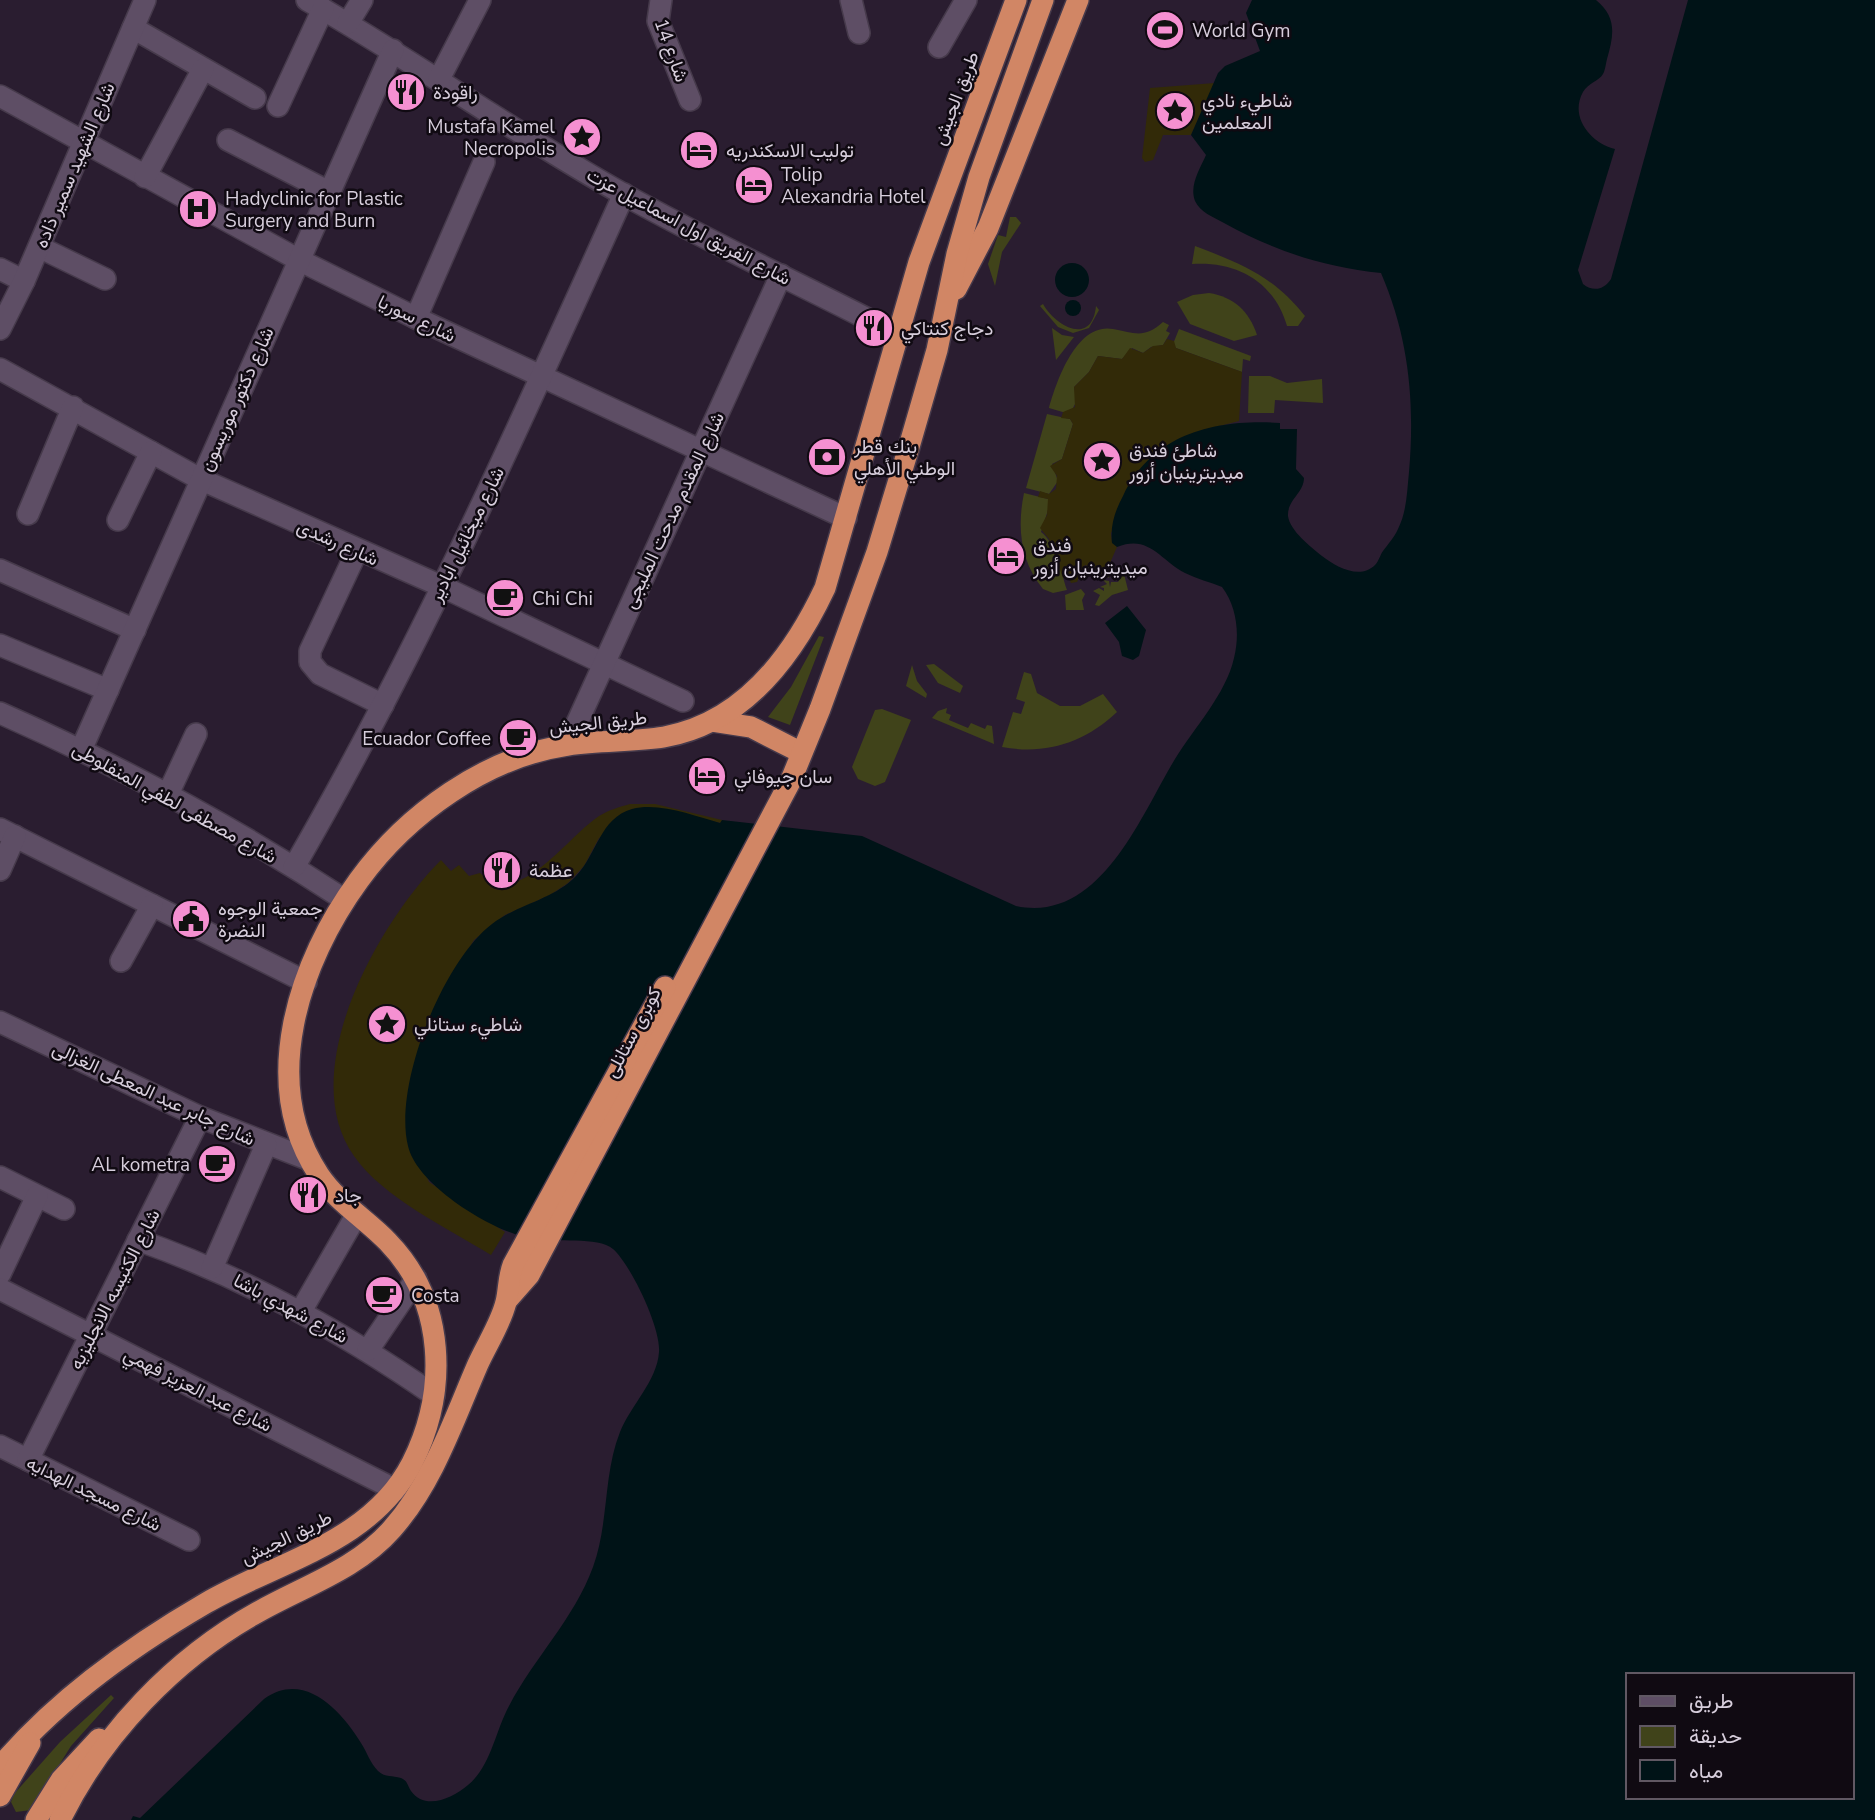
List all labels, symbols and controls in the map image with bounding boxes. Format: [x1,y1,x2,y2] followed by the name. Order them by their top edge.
[1144,9,1186,51] sports icon: World Gym
[648,15,695,86] street label: شارع 14
[1192,18,1290,44] place label: World Gym
[926,48,986,149] street label: طريق الجيش
[385,71,427,113] restaurant icon: راقودة
[28,79,122,252] street label: شارع الشهيد سمير ذاده
[433,80,478,106] place label: راقودة
[1202,88,1292,136] place label: شاطيء نادي المعلمين
[1154,90,1196,132] place icon: شاطيء نادي المعلمين
[427,114,555,162] place label: Mustafa Kamel Necropolis
[561,116,603,158] place icon: Mustafa Kamel Necropolis
[678,129,720,171] hotel icon: توليب الاسكندريه
[726,138,854,164] place label: توليب الاسكندريه
[582,162,795,292] street label: شارع الفريق اول اسماعيل عزت
[781,162,926,210] place label: Tolip Alexandria Hotel
[733,164,775,206] hotel icon: Tolip Alexandria Hotel
[225,186,403,234] place label: Hadyclinic for Plastic Surgery and Burn
[177,188,219,230] hospital icon: Hadyclinic for Plastic Surgery and Burn
[373,289,460,349] street label: شارع سوريا
[853,307,895,349] restaurant icon: دجاج كنتاكي
[901,316,993,344] place label: دجاج كنتاكي
[193,323,280,476] street label: شارع دكتور موريسون
[617,408,731,613] street label: شارع المقدم مدحت المليجى
[853,434,955,484] place label: بنك قطر الوطني الأهلي
[806,436,848,478] bank icon: بنك قطر الوطني الأهلي
[1128,438,1244,486] place label: شاطئ فندق ميديترينيان أزور
[1081,440,1123,482] place icon: شاطئ فندق ميديترينيان أزور
[423,463,511,607] street label: شارع ميخائيل ابادير
[293,513,382,572] street label: شارع رشدى
[1032,533,1148,581] place label: فندق ميديترينيان أزور
[985,535,1027,577] hotel icon: فندق ميديترينيان أزور
[484,577,526,619] cafe icon: Chi Chi
[532,586,593,612] place label: Chi Chi
[548,705,648,741] street label: طريق الجيش
[497,717,539,759] cafe icon: Ecuador Coffee
[362,726,491,752] place label: Ecuador Coffee
[67,736,281,872] street label: شارع مصطفى لطفي المنفلوطى
[686,755,728,797] hotel icon: سان جيوفاني
[734,764,832,792] place label: سان جيوفاني
[481,849,523,891] restaurant icon: عظمة
[529,858,572,884] place label: عظمة
[218,896,323,944] place label: جمعية الوجوه النضرة
[170,898,212,940] public building icon: جمعية الوجوه النضرة
[598,983,668,1082] street label: كوبرى ستانلى
[366,1003,408,1045] place icon: شاطيء ستانلي
[414,1012,522,1040] place label: شاطيء ستانلي
[48,1035,259,1152] street label: شارع جابر عبد المعطى الغزالى
[196,1143,238,1185] cafe icon: AL kometra
[91,1152,190,1178] place label: AL kometra
[287,1174,329,1216] restaurant icon: جاد
[335,1183,362,1209] place label: جاد
[63,1205,167,1374] street label: شارع الكنيسه الانجليزيه
[228,1268,352,1352] street label: شارع شهدي باشا
[363,1274,405,1316] cafe icon: Costa
[411,1283,459,1309] place label: Costa
[118,1341,276,1440] street label: شارع عبد العزيز فهمي
[22,1450,165,1538] street label: شارع مسجد الهدايه
[237,1505,336,1571] street label: طريق الجيش
[1626,1673,1854,1799] legend
[1689,1687,1734,1715] text: طريق
[1689,1722,1742,1750] text: حديقة
[1689,1757,1723,1785] text: مياه

